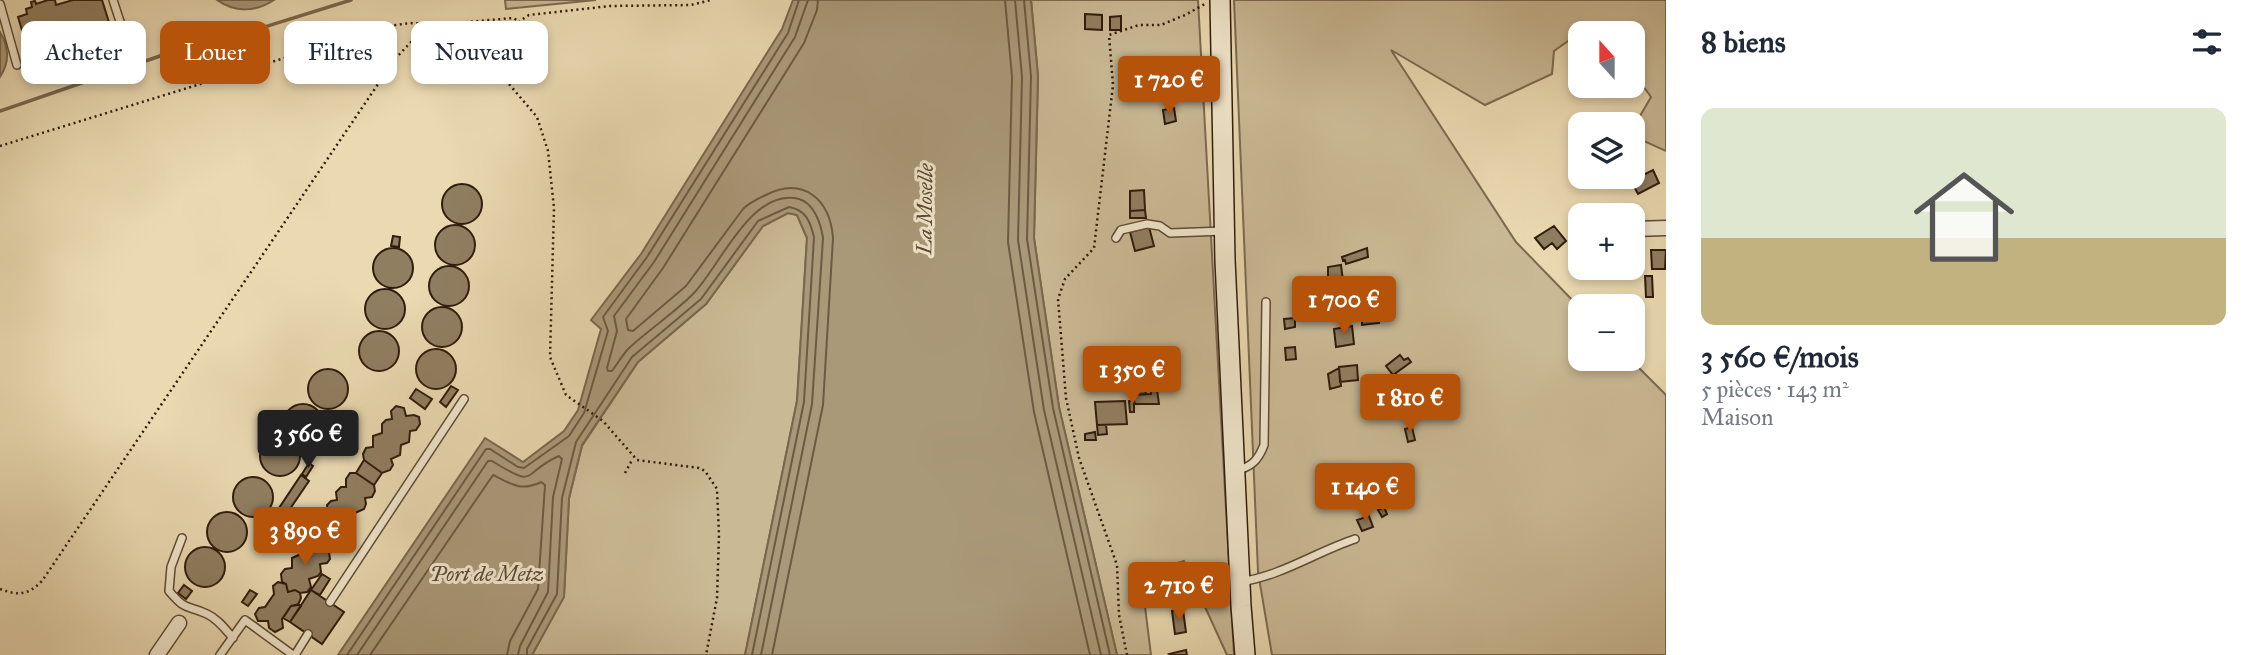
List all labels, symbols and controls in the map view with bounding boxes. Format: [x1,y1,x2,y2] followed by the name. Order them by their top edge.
[21,21,146,84] chip: Acheter
[160,21,270,84] chip: Louer
[284,21,397,84] chip: Filtres
[411,21,548,84] chip: Nouveau
[1568,21,1645,98] north arrow
[1568,21,1645,371] map controls
[2188,23,2226,61] icon: filters
[1701,24,1786,60] text: 8 biens
[1104,57,1234,116] pin: 1 720 €
[1134,65,1204,93] text: 1 720 €
[1568,112,1645,189] button: layers
[1901,154,2027,280] icon: home
[911,162,939,256] water label: La Moselle
[1568,203,1645,280] button: +
[1279,276,1409,336] pin: 1 700 €
[1308,285,1380,313] text: 1 700 €
[1568,294,1645,371] button: −
[1701,339,1859,375] text: 3 560 €/mois
[1067,346,1197,406] pin: 1 350 €
[1099,355,1165,383] text: 1 350 €
[1345,374,1475,434] pin: 1 810 €
[1701,375,1849,403] text: 5 pièces · 143 m²
[1376,383,1444,411] text: 1 810 €
[1701,403,1773,431] text: Maison
[243,410,373,470] pin: 3 560 €
[274,419,342,447] text: 3 560 €
[1300,463,1430,523] pin: 1 140 €
[1331,472,1399,500] text: 1 140 €
[240,508,370,567] pin: 3 890 €
[269,516,341,544] text: 3 890 €
[430,561,544,587] water label: Port de Metz
[1114,562,1244,622] pin: 2 710 €
[1144,571,1214,599] text: 2 710 €

